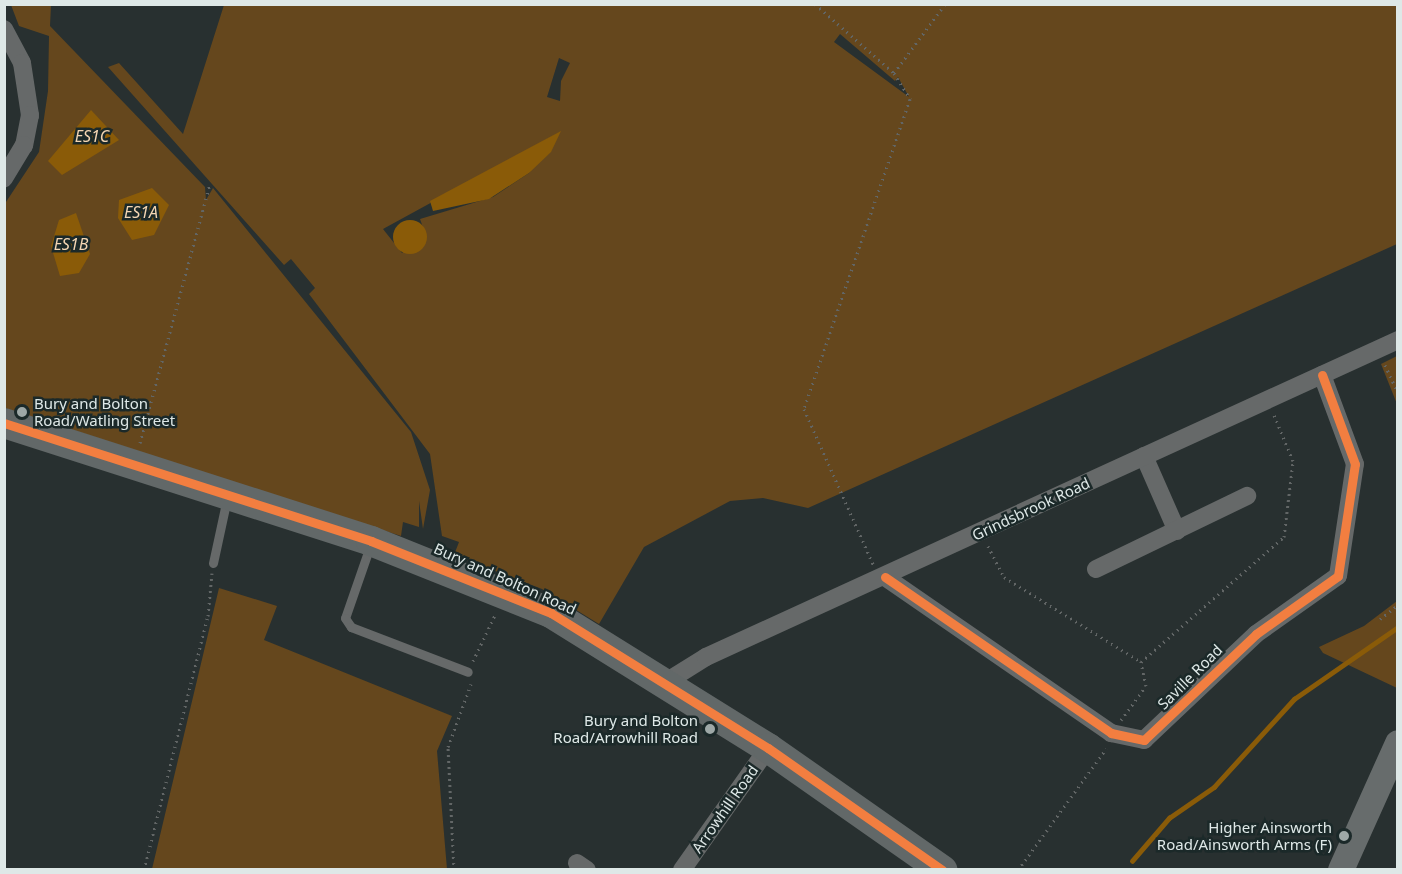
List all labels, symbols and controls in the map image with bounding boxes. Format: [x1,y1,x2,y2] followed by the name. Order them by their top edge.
[75,126,109,146] water label: ES1C
[124,202,158,222] water label: ES1A
[54,234,88,254] water label: ES1B
[34,394,175,429] place label: Bury and Bolton Road/Watling Street
[15,405,29,419] marker: Bury and Bolton Road/Watling Street
[969,474,1093,544] street label: Grindsbrook Road
[431,539,579,619] street label: Bury and Bolton Road
[1154,641,1226,713] street label: Saville Road
[553,711,698,746] place label: Bury and Bolton Road/Arrowhill Road
[703,722,717,736] marker: Bury and Bolton Road/Arrowhill Road
[688,762,762,856] street label: Arrowhill Road
[1157,818,1332,853] place label: Higher Ainsworth Road/Ainsworth Arms (F)
[1337,829,1351,843] marker: Higher Ainsworth Road/Ainsworth Arms (F)

